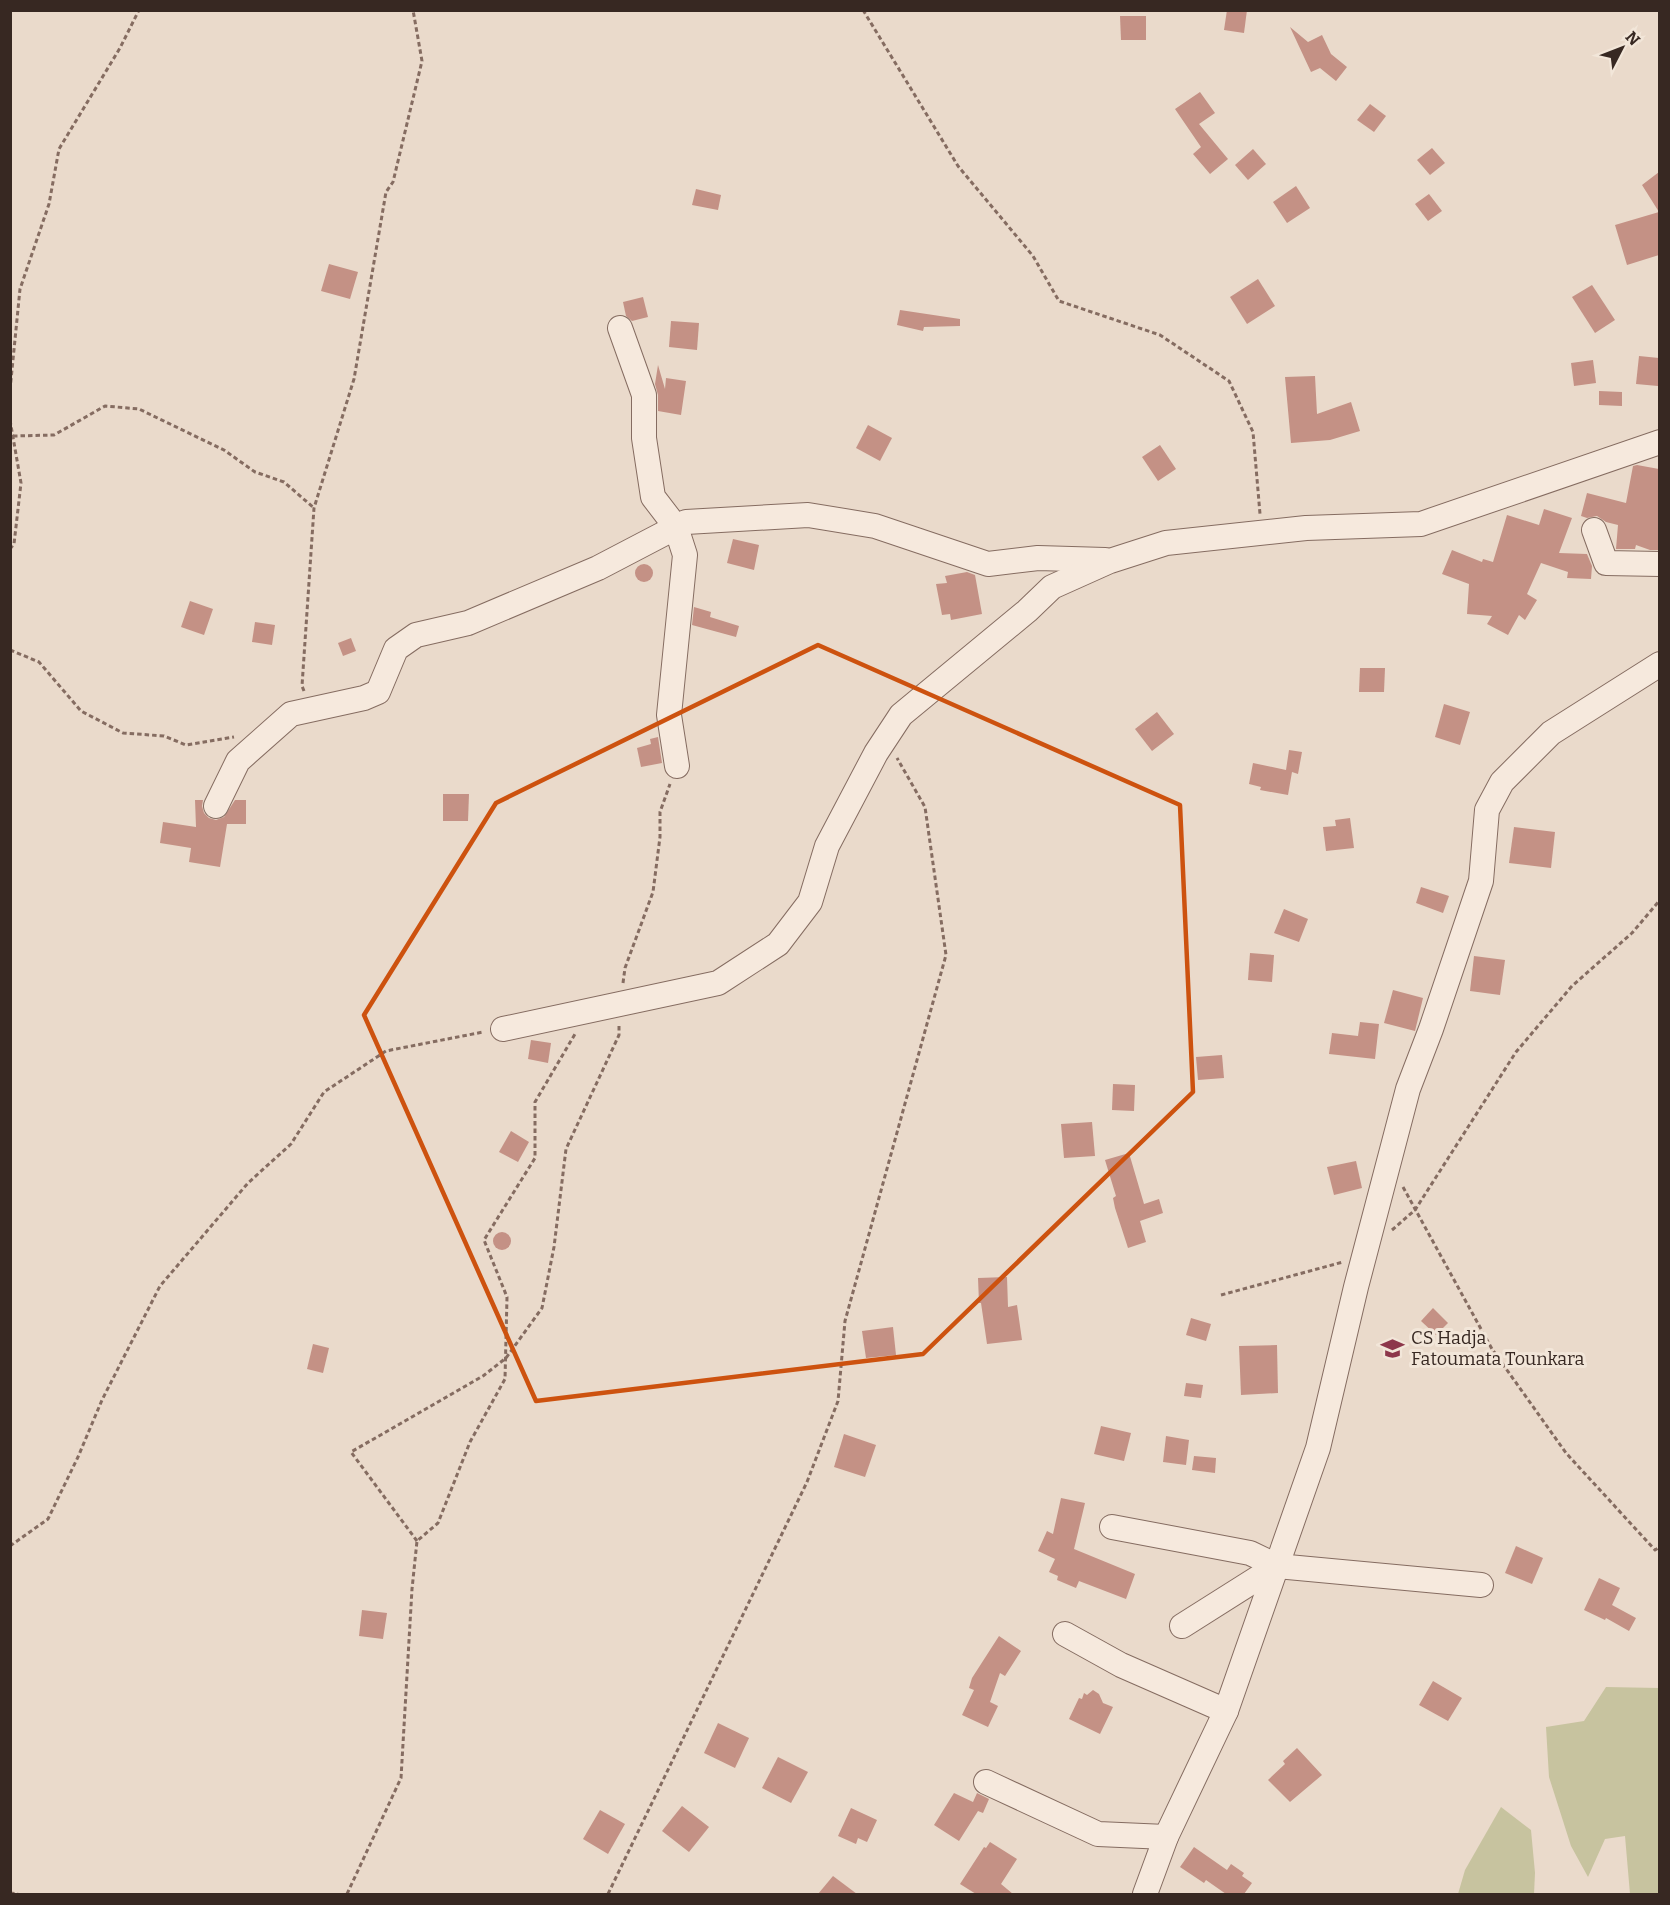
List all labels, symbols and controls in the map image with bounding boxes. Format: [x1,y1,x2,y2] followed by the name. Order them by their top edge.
[1592,18,1652,78] north arrow
[1622,27,1644,49] text: N
[1411,1327,1584,1370] place label: CS Hadja Fatoumata Tounkara
[1380,1335,1406,1361] school or university icon: CS Hadja Fatoumata Tounkara

